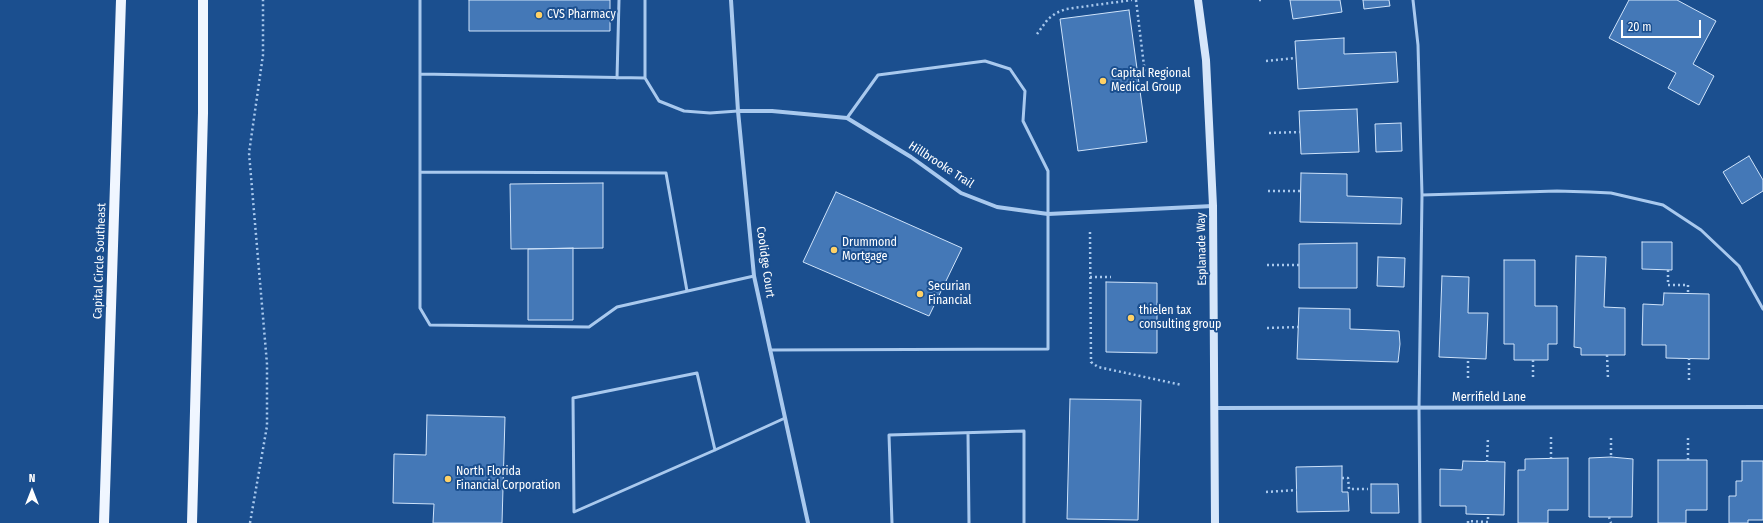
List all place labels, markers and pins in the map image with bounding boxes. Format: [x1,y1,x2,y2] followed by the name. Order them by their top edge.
[547,8,616,22] place label: CVS Pharmacy
[534,10,544,20] marker: CVS Pharmacy
[1111,67,1190,95] place label: Capital Regional Medical Group
[1098,76,1108,86] marker: Capital Regional Medical Group
[842,236,897,264] place label: Drummond Mortgage
[829,245,839,255] marker: Drummond Mortgage
[928,280,972,308] place label: Securian Financial
[915,289,925,299] marker: Securian Financial
[1139,304,1221,332] place label: thielen tax consulting group
[1126,313,1136,323] marker: thielen tax consulting group
[456,465,561,493] place label: North Florida Financial Corporation
[443,474,453,484] marker: North Florida Financial Corporation

